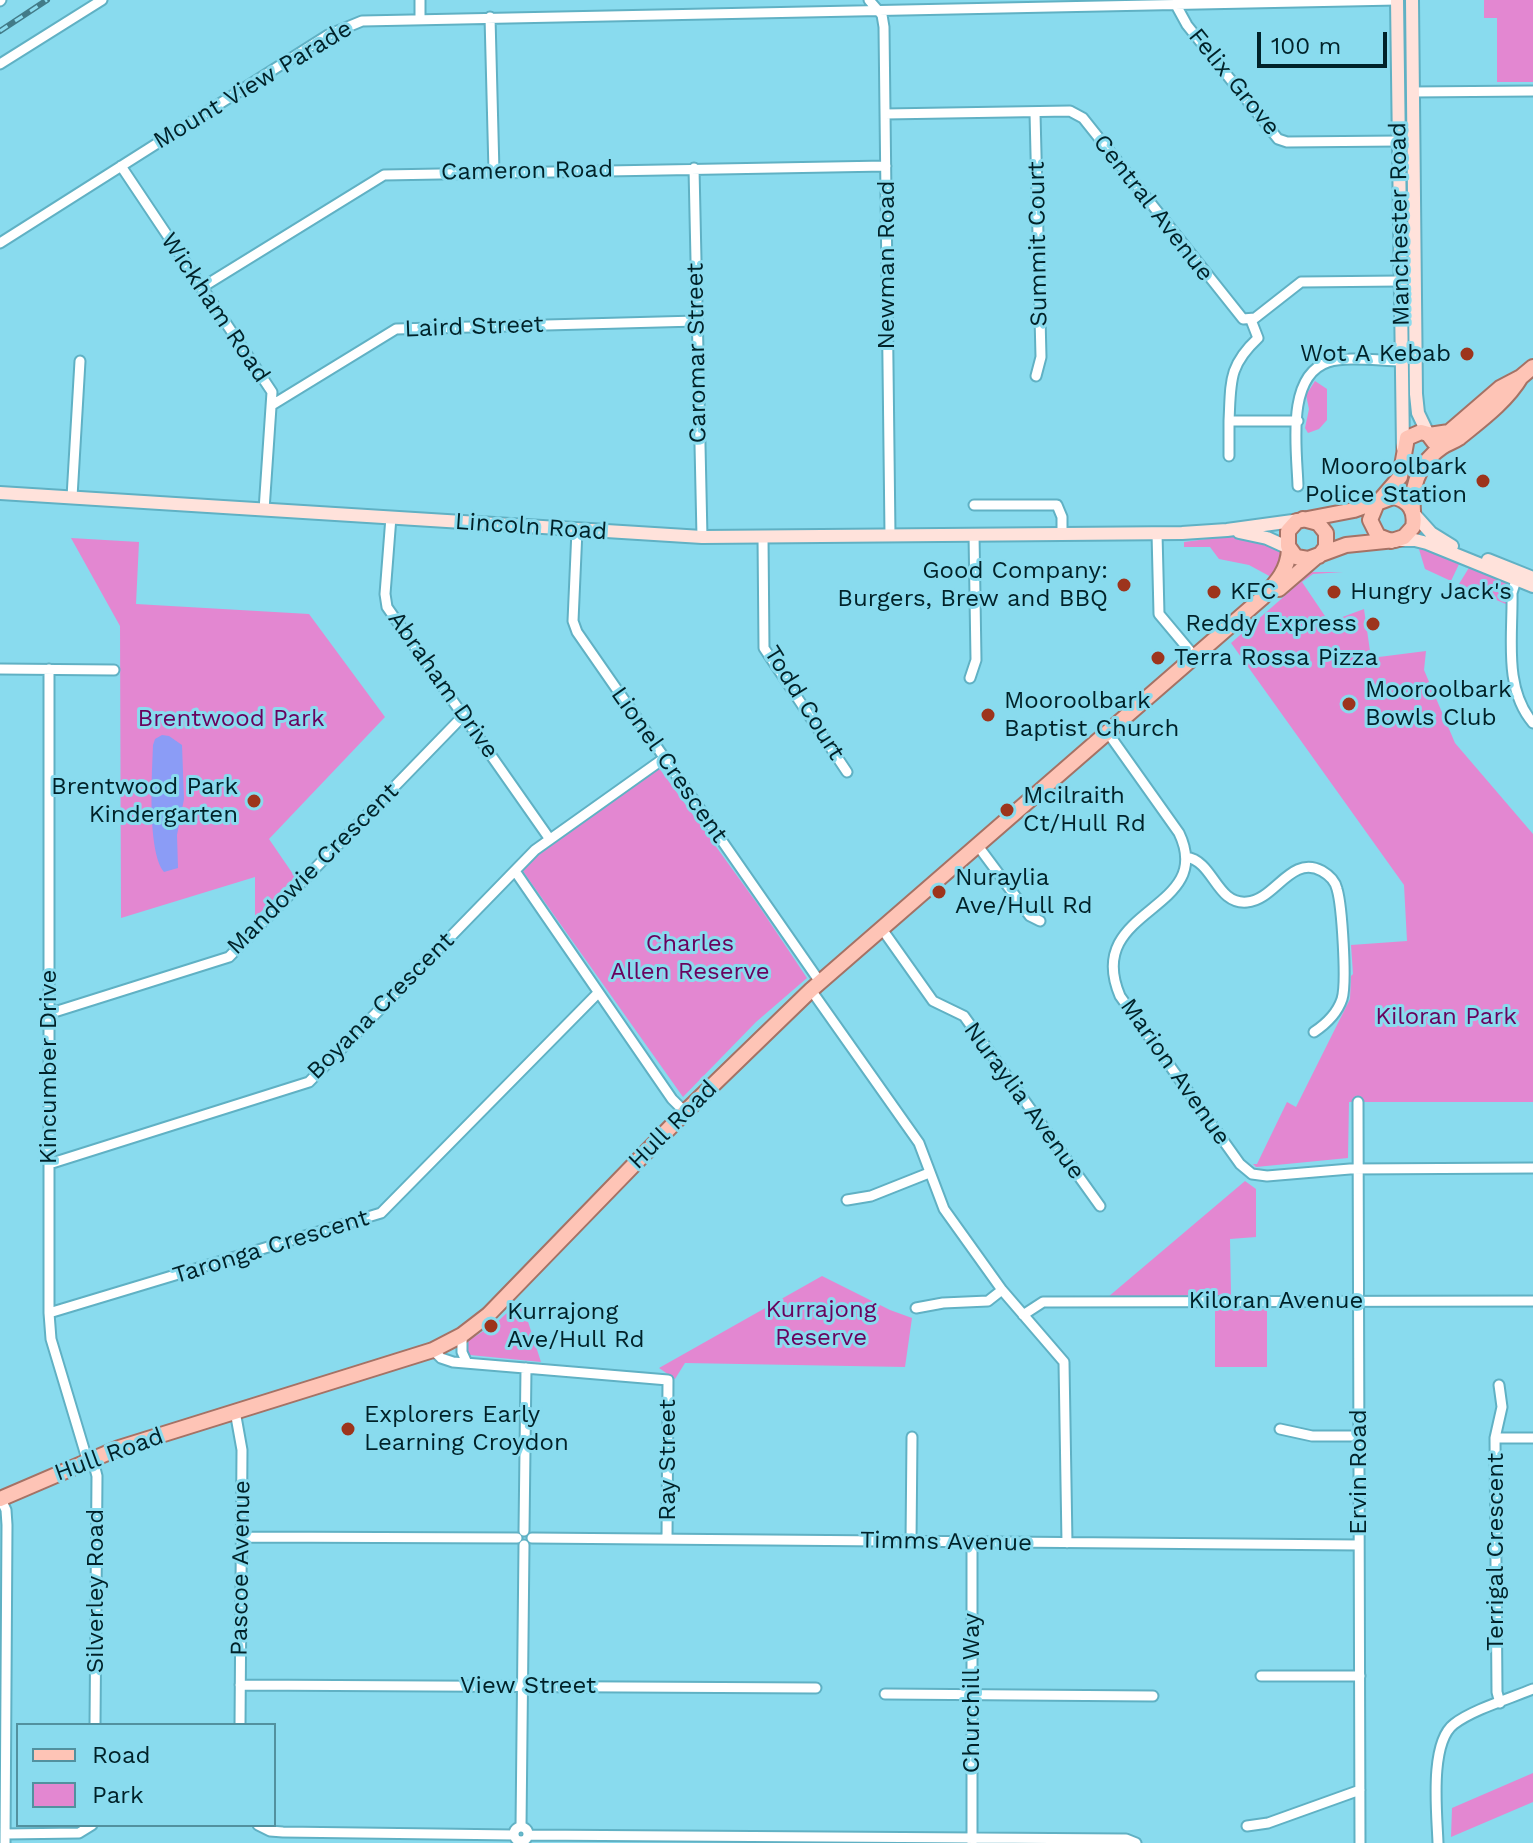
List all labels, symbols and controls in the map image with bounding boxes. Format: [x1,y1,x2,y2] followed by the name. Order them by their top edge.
[149,14,357,156] street label: Mount View Parade
[1261,16,1391,66] scale bar
[1182,23,1286,141] street label: Felix Grove
[1271,32,1341,60] text: 100 m
[1384,122,1416,326] street label: Manchester Road
[1087,129,1219,287] street label: Central Avenue
[441,155,613,187] street label: Cameron Road
[1022,161,1054,327] street label: Summit Court
[873,180,901,350] street label: Newman Road
[154,228,276,388] street label: Wickham Road
[681,262,713,444] street label: Caromar Street
[404,310,544,344] street label: Laird Street
[1300,340,1451,368] place label: Wot A Kebab
[1458,345,1476,363] marker: Wot A Kebab
[1305,453,1467,509] place label: Mooroolbark Police Station
[1474,472,1492,490] marker: Mooroolbark Police Station
[454,507,608,547] street label: Lincoln Road
[837,557,1108,613] place label: Good Company: Burgers, Brew and BBQ
[1115,576,1133,594] marker: Good Company: Burgers, Brew and BBQ
[1230,578,1277,606] place label: KFC
[1350,578,1512,606] place label: Hungry Jack's
[1205,583,1223,601] marker: KFC
[1325,583,1343,601] marker: Hungry Jack's
[382,606,504,764] street label: Abraham Drive
[1185,610,1357,638] place label: Reddy Express
[1364,615,1382,633] marker: Reddy Express
[758,641,850,765] street label: Todd Court
[1174,644,1378,672] place label: Terra Rossa Pizza
[1149,649,1167,667] marker: Terra Rossa Pizza
[1365,676,1512,732] place label: Mooroolbark Bowls Club
[605,681,733,849] street label: Lionel Crescent
[1004,687,1179,743] place label: Mooroolbark Baptist Church
[1340,695,1358,713] marker: Mooroolbark Bowls Club
[137,705,325,733] park label: Brentwood Park
[979,706,997,724] marker: Mooroolbark Baptist Church
[51,773,238,829] place label: Brentwood Park Kindergarten
[221,777,405,961] street label: Mandowie Crescent
[1023,782,1146,838] place label: Mcilraith Ct/Hull Rd
[245,792,263,810] marker: Brentwood Park Kindergarten
[998,801,1016,819] marker: Mcilraith Ct/Hull Rd
[955,864,1093,920] place label: Nuraylia Ave/Hull Rd
[930,883,948,901] marker: Nuraylia Ave/Hull Rd
[301,926,461,1086] street label: Boyana Crescent
[610,930,770,986] park label: Charles Allen Reserve
[35,970,63,1164] street label: Kincumber Drive
[1114,993,1236,1151] street label: Marion Avenue
[1375,1003,1517,1031] park label: Kiloran Park
[957,1017,1091,1185] street label: Nuraylia Avenue
[623,1075,723,1175] street label: Hull Road
[170,1204,372,1290] street label: Taronga Crescent
[1189,1287,1363,1315] street label: Kiloran Avenue
[765,1296,877,1352] park label: Kurrajong Reserve
[507,1298,645,1354] place label: Kurrajong Ave/Hull Rd
[482,1317,500,1335] marker: Kurrajong Ave/Hull Rd
[654,1399,682,1521] street label: Ray Street
[364,1401,569,1457] place label: Explorers Early Learning Croydon
[1345,1409,1373,1535] street label: Ervin Road
[339,1420,357,1438] marker: Explorers Early Learning Croydon
[51,1422,167,1488] street label: Hull Road
[1482,1453,1510,1651] street label: Terrigal Crescent
[225,1480,257,1656] street label: Pascoe Avenue
[82,1509,110,1673] street label: Silverley Road
[860,1526,1032,1558] street label: Timms Avenue
[958,1613,986,1773] street label: Churchill Way
[460,1672,596,1700] street label: View Street
[16,1723,276,1827] legend
[92,1741,151,1769] text: Road
[92,1781,144,1809] text: Park

